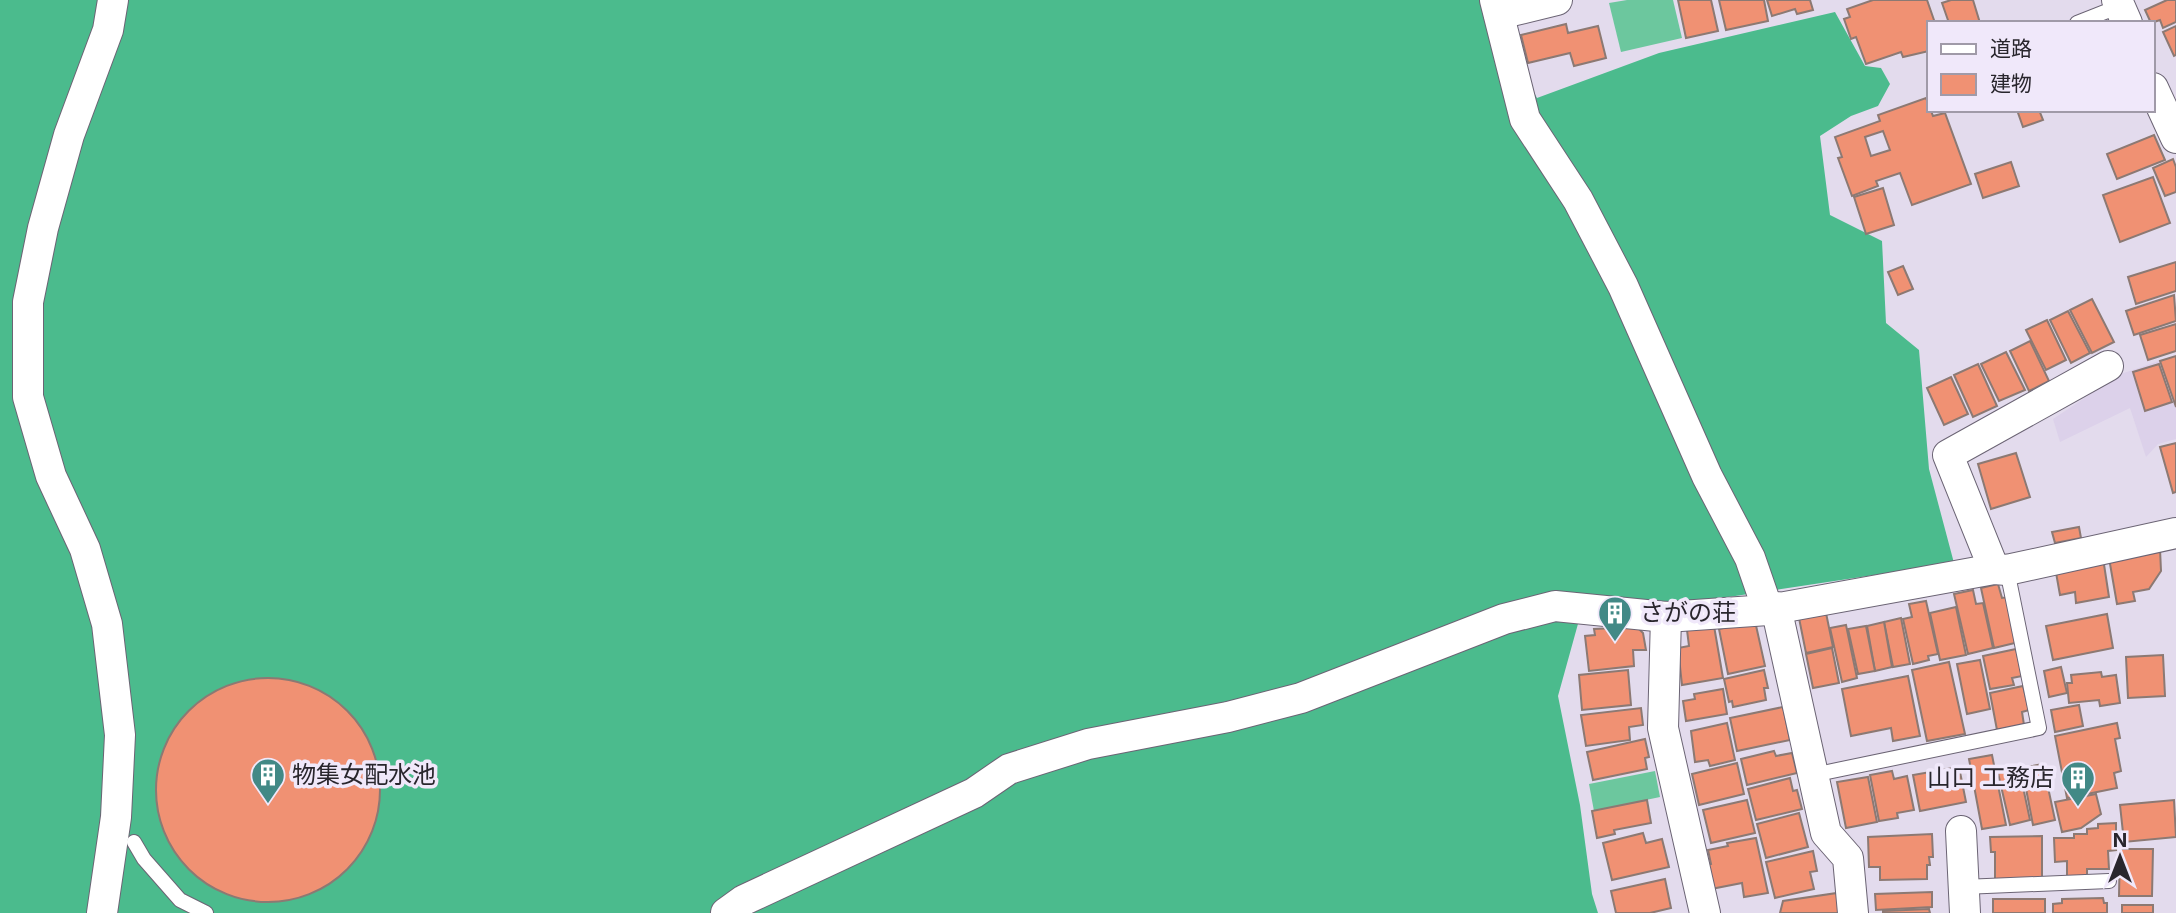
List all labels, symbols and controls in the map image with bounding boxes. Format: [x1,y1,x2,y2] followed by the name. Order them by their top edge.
[1927,21,2155,112] legend
[1990,36,2032,61] text: 道路
[1990,71,2032,96] text: 建物
[1596,594,1634,643] building icon: さがの荘
[1640,598,1736,627] place label: さがの荘
[249,756,287,805] building icon: 物集女配水池
[2059,759,2097,808] building icon: 山口 工務店
[292,760,436,789] place label: 物集女配水池
[1927,763,2054,792] place label: 山口 工務店
[2085,822,2155,892] north arrow
[2113,829,2127,852] text: N

